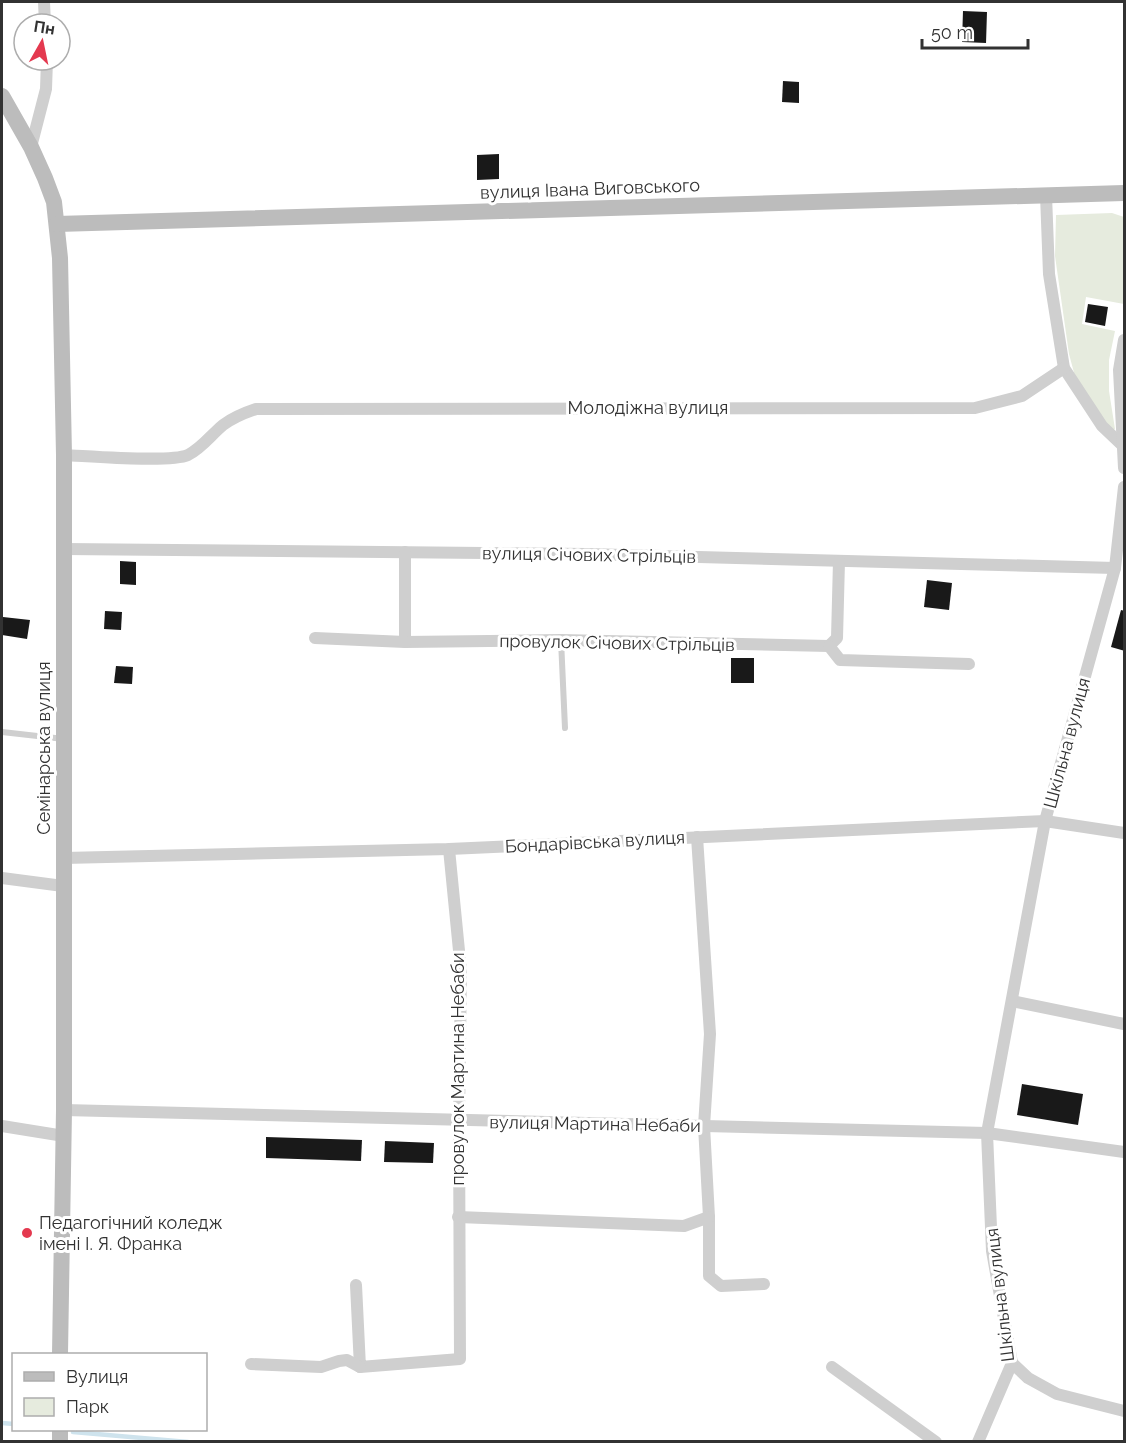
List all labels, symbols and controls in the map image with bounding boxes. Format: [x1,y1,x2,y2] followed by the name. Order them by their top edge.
[12,12,72,72] north arrow
[922,12,1028,50] scale bar
[32,17,56,39] text: Пн
[931,22,973,43] text: 50 m
[480,174,701,203] street label: вулиця Івана Виговського
[568,397,728,418] street label: Молодіжна вулиця
[482,542,696,567] street label: вулиця Січових Стрільців
[499,630,735,655] street label: провулок Січових Стрільців
[33,661,54,835] street label: Семінарська вулиця
[1039,675,1094,810] street label: Шкільна вулиця
[504,826,686,857] street label: Бондарівська вулиця
[447,952,468,1186] street label: провулок Мартина Небаби
[489,1111,701,1136] street label: вулиця Мартина Небаби
[39,1212,223,1254] place label: Педагогічний коледж імені І. Я. Франка
[20,1226,34,1240] marker: Педагогічний коледж імені І. Я. Франка
[981,1227,1018,1363] street label: Шкільна вулиця
[12,1353,207,1431] legend
[66,1366,128,1387] text: Вулиця
[66,1396,109,1417] text: Парк

